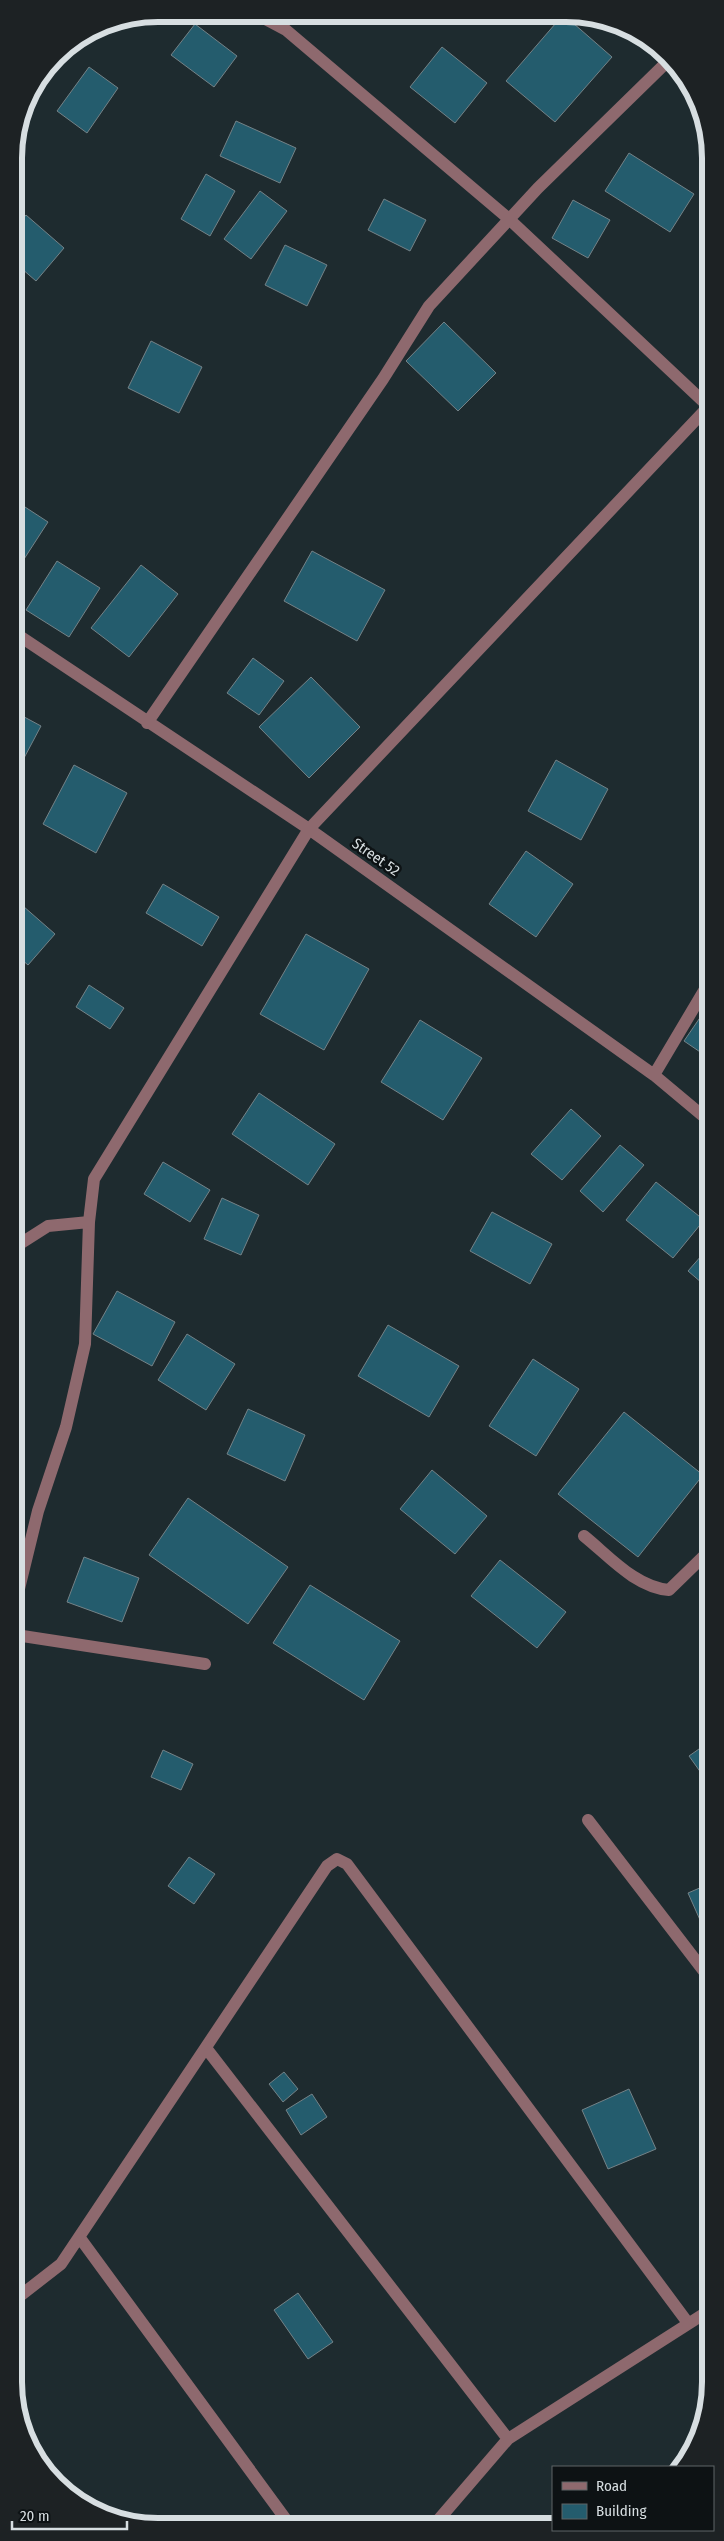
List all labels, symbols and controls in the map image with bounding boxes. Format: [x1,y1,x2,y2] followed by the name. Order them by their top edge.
[349,834,403,880] street label: Street 52
[552,2466,714,2531] legend
[596,2477,627,2495] text: Road
[12,2498,128,2530] scale bar
[596,2502,647,2520] text: Building
[20,2507,50,2525] text: 20 m

